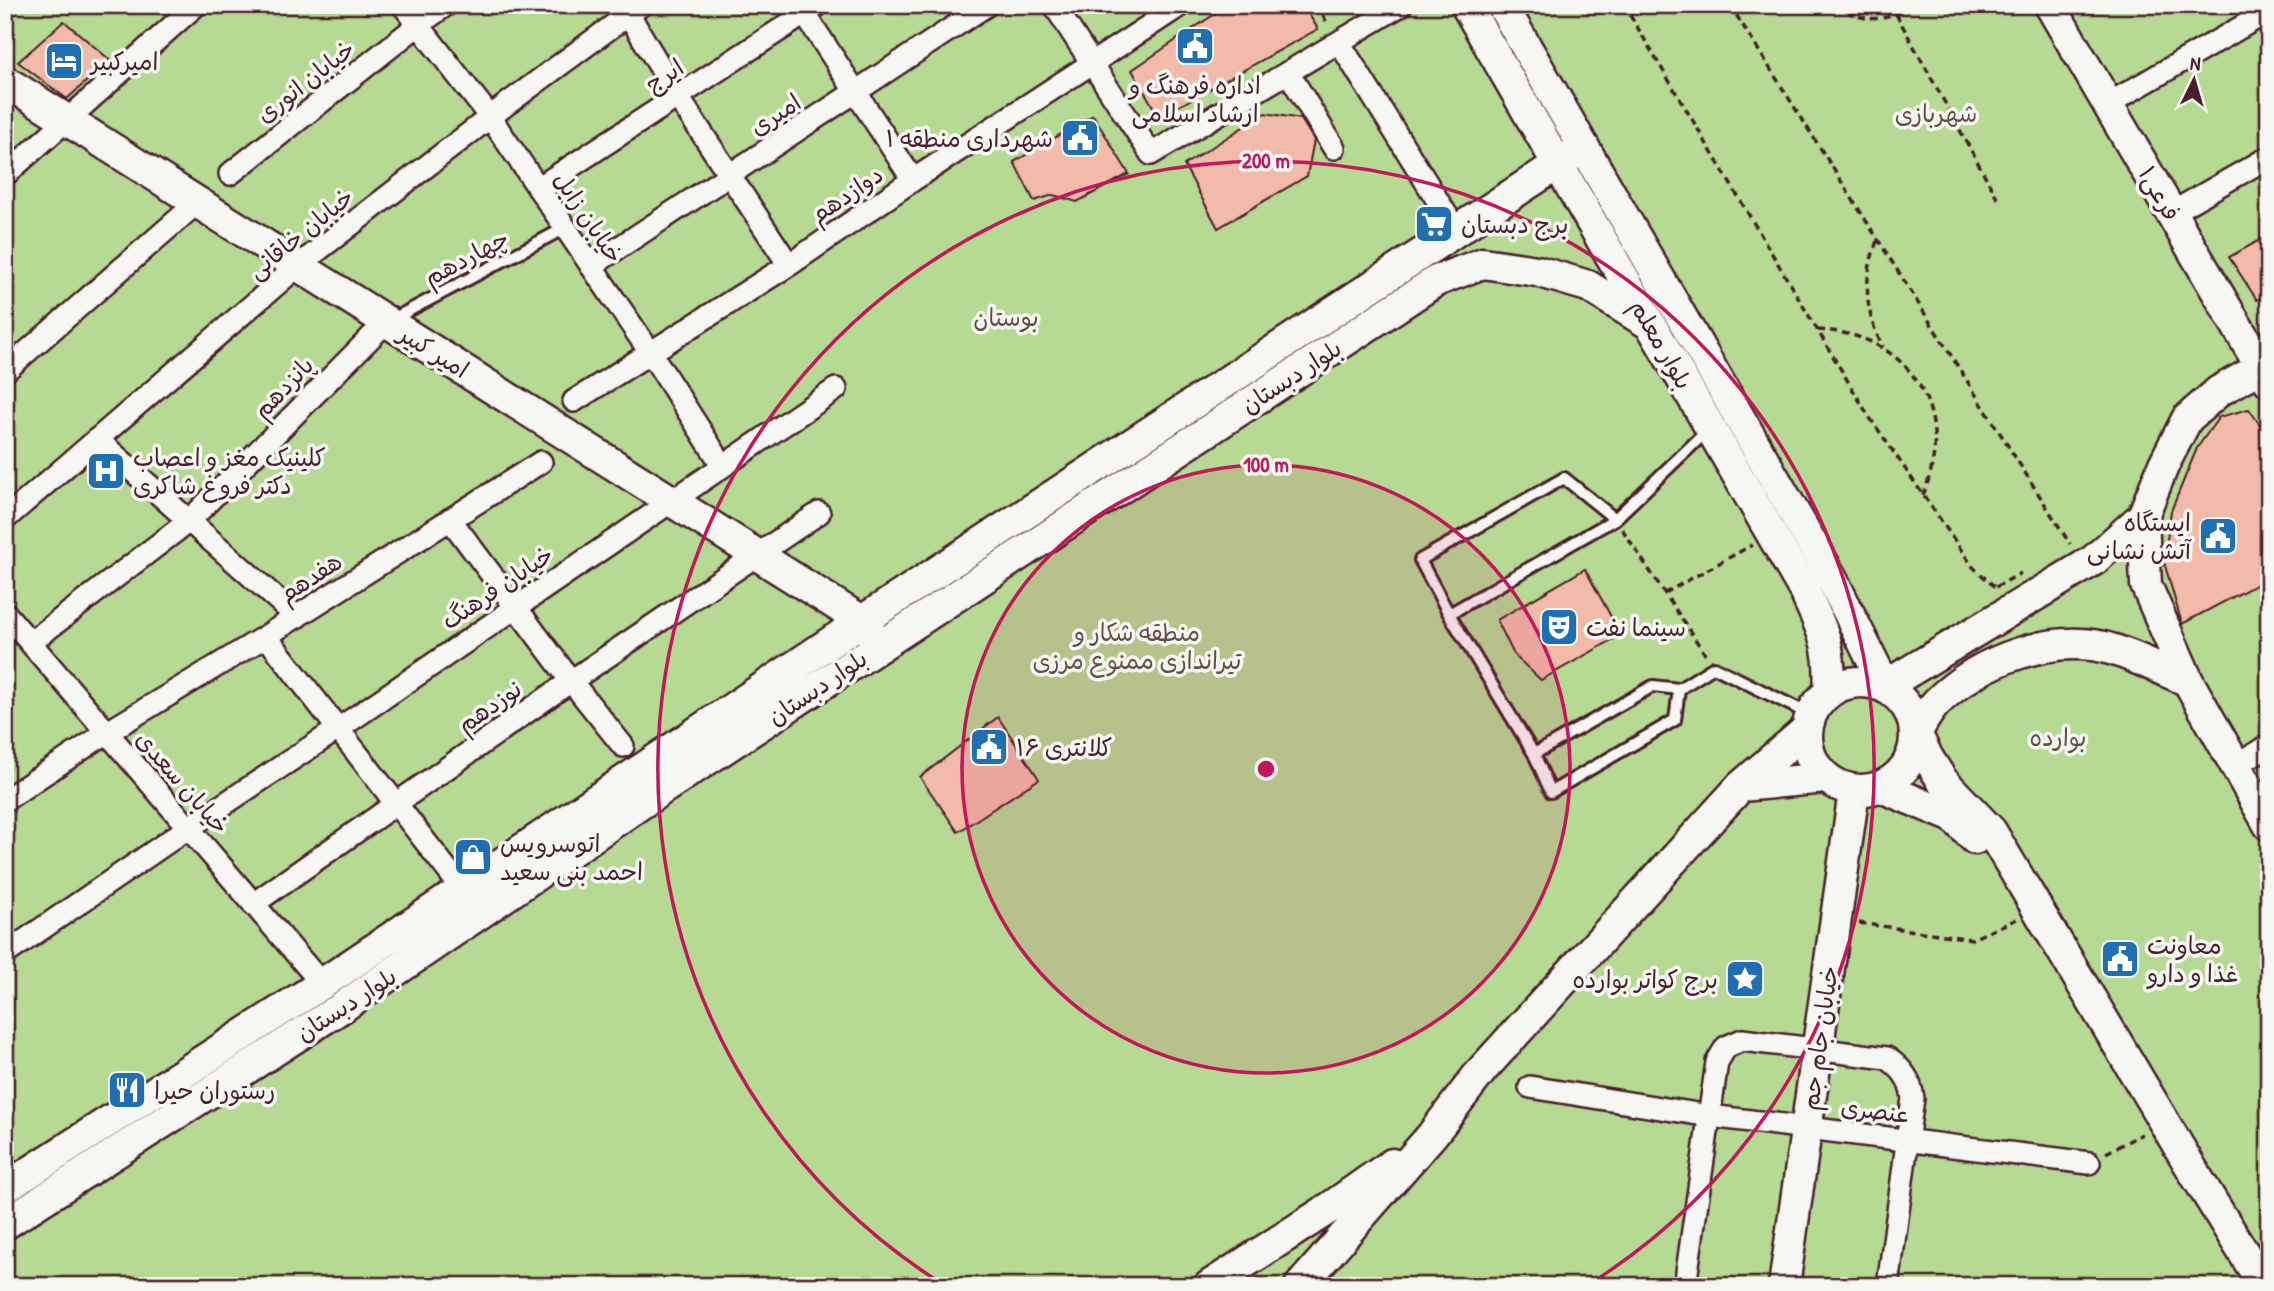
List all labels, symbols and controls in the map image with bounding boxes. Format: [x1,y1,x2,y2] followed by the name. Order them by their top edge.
[1174,25,1216,67] public building icon: اداره فرهنگ و ارشاد اسلامی
[249,32,361,130] street label: خیابان انوری
[43,40,85,82] hotel icon: امیرکبیر
[89,45,158,77] place label: امیرکبیر
[2158,46,2228,116] north arrow
[2189,50,2202,76] text: N
[639,51,690,100] street label: ایرج
[1127,69,1261,129] place label: اداره فرهنگ و ارشاد اسلامی
[743,86,807,142] street label: امیری
[1895,97,1977,129] park label: شهربازی
[1059,117,1101,159] public building icon: شهرداری منطقه ۱
[886,122,1053,154] place label: شهرداری منطقه ۱
[1242,146,1290,175] text: 200 m
[803,158,890,233] street label: دوازدهم
[2132,160,2188,226] street label: فرعی۱
[547,165,631,269] street label: خیابان زابل
[240,180,360,286] street label: خیابان خاقانی
[1413,203,1455,245] supermarket icon: برج دبستان
[1461,208,1568,241] place label: برج دبستان
[418,221,515,295] street label: چهاردهم
[1621,293,1701,396] street label: بلوار معلم
[973,301,1039,333] park label: بوستان
[391,316,475,385] street label: امیر کبیر
[1235,332,1347,420] street label: بلوار دبستان
[246,349,323,427] street label: پانزدهم
[133,441,326,503] place label: کلینیک مغز و اعصاب دکتر فروغ شاکری
[85,450,127,492] hospital icon: کلینیک مغز و اعصاب دکتر فروغ شاکری
[1243,450,1289,479] text: 100 m
[2087,506,2192,566] place label: ایستگاه آتش نشانی
[2197,515,2239,557] public building icon: ایستگاه آتش نشانی
[435,538,559,636] street label: خیابان فرهنگ
[272,545,349,612] street label: هفدهم
[1538,606,1580,648] theatre icon: سینما نفت
[1586,611,1686,643] place label: سینما نفت
[1032,616,1243,678] park label: منطقه شکار و تیراندازی ممنوع مرزی
[761,642,873,732] street label: بلوار دبستان
[450,672,529,742] street label: نوزدهم
[2030,721,2086,754] park label: بوارده
[129,723,237,841] street label: خیابان سعدی
[968,726,1010,768] public building icon: کلانتری ۱۶
[1016,731,1112,763] place label: کلانتری ۱۶
[1254,757,1278,781] centre of rings
[500,827,643,887] place label: اتوسرویس احمد بنی سعید
[452,836,494,878] shop icon: اتوسرویس احمد بنی سعید
[2146,929,2238,989] place label: معاونت غذا و دارو
[2099,938,2141,980] public building icon: معاونت غذا و دارو
[1724,958,1766,1000] place icon: برج کواتر بوارده
[290,960,402,1048] street label: بلوار دبستان
[1572,963,1718,996] place label: برج کواتر بوارده
[1793,964,1848,1113] street label: خیابان جام جم
[106,1069,148,1111] restaurant icon: رستوران حیرا
[154,1074,275,1107] place label: رستوران حیرا
[1839,1090,1911,1130] street label: عنصری

